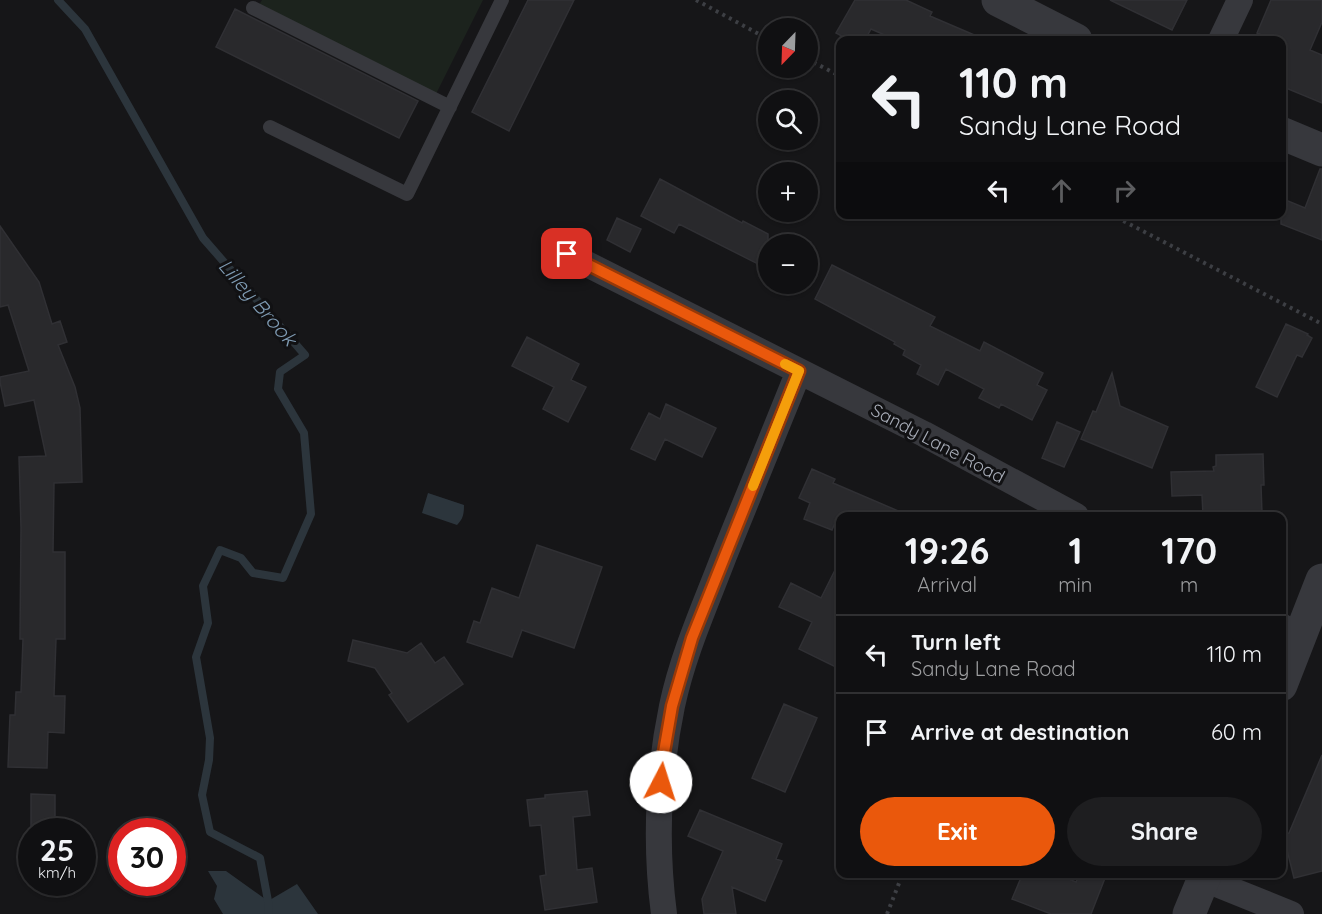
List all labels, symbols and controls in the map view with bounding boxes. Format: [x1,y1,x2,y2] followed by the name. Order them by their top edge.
[758,18,818,78] north arrow
[758,18,818,294] map controls
[959,56,1068,109] text: 110 m
[860,60,938,138] icon: left
[758,90,818,150] button: search
[959,108,1181,142] text: Sandy Lane Road
[758,162,818,222] button: +
[982,174,1015,207] icon: left
[1045,174,1078,207] icon: ahead
[1108,174,1141,207] icon: right
[541,228,592,279] pin
[758,234,818,294] button: −
[550,237,583,270] icon: arrive
[213,253,304,352] water label: Lilley Brook
[867,398,1009,488] street label: Sandy Lane Road
[905,528,990,573] text: 19:26
[1068,528,1082,573] text: 1
[1161,528,1217,573] text: 170
[917,572,977,597] text: Arrival
[1058,572,1092,597] text: min
[1180,572,1198,597] text: m
[911,628,1001,656] text: Turn left
[860,638,893,671] icon: left
[1207,640,1262,668] text: 110 m
[911,656,1076,681] text: Sandy Lane Road
[860,716,893,749] icon: arrive
[911,718,1129,746] text: Arrive at destination
[1211,718,1262,746] text: 60 m
[629,750,693,814] position arrow
[860,797,1055,866] button: Exit
[1067,797,1262,866] button: Share
[108,818,186,896] speed limit sign: 30
[40,831,74,869] text: 25
[38,863,76,882] text: km/h

